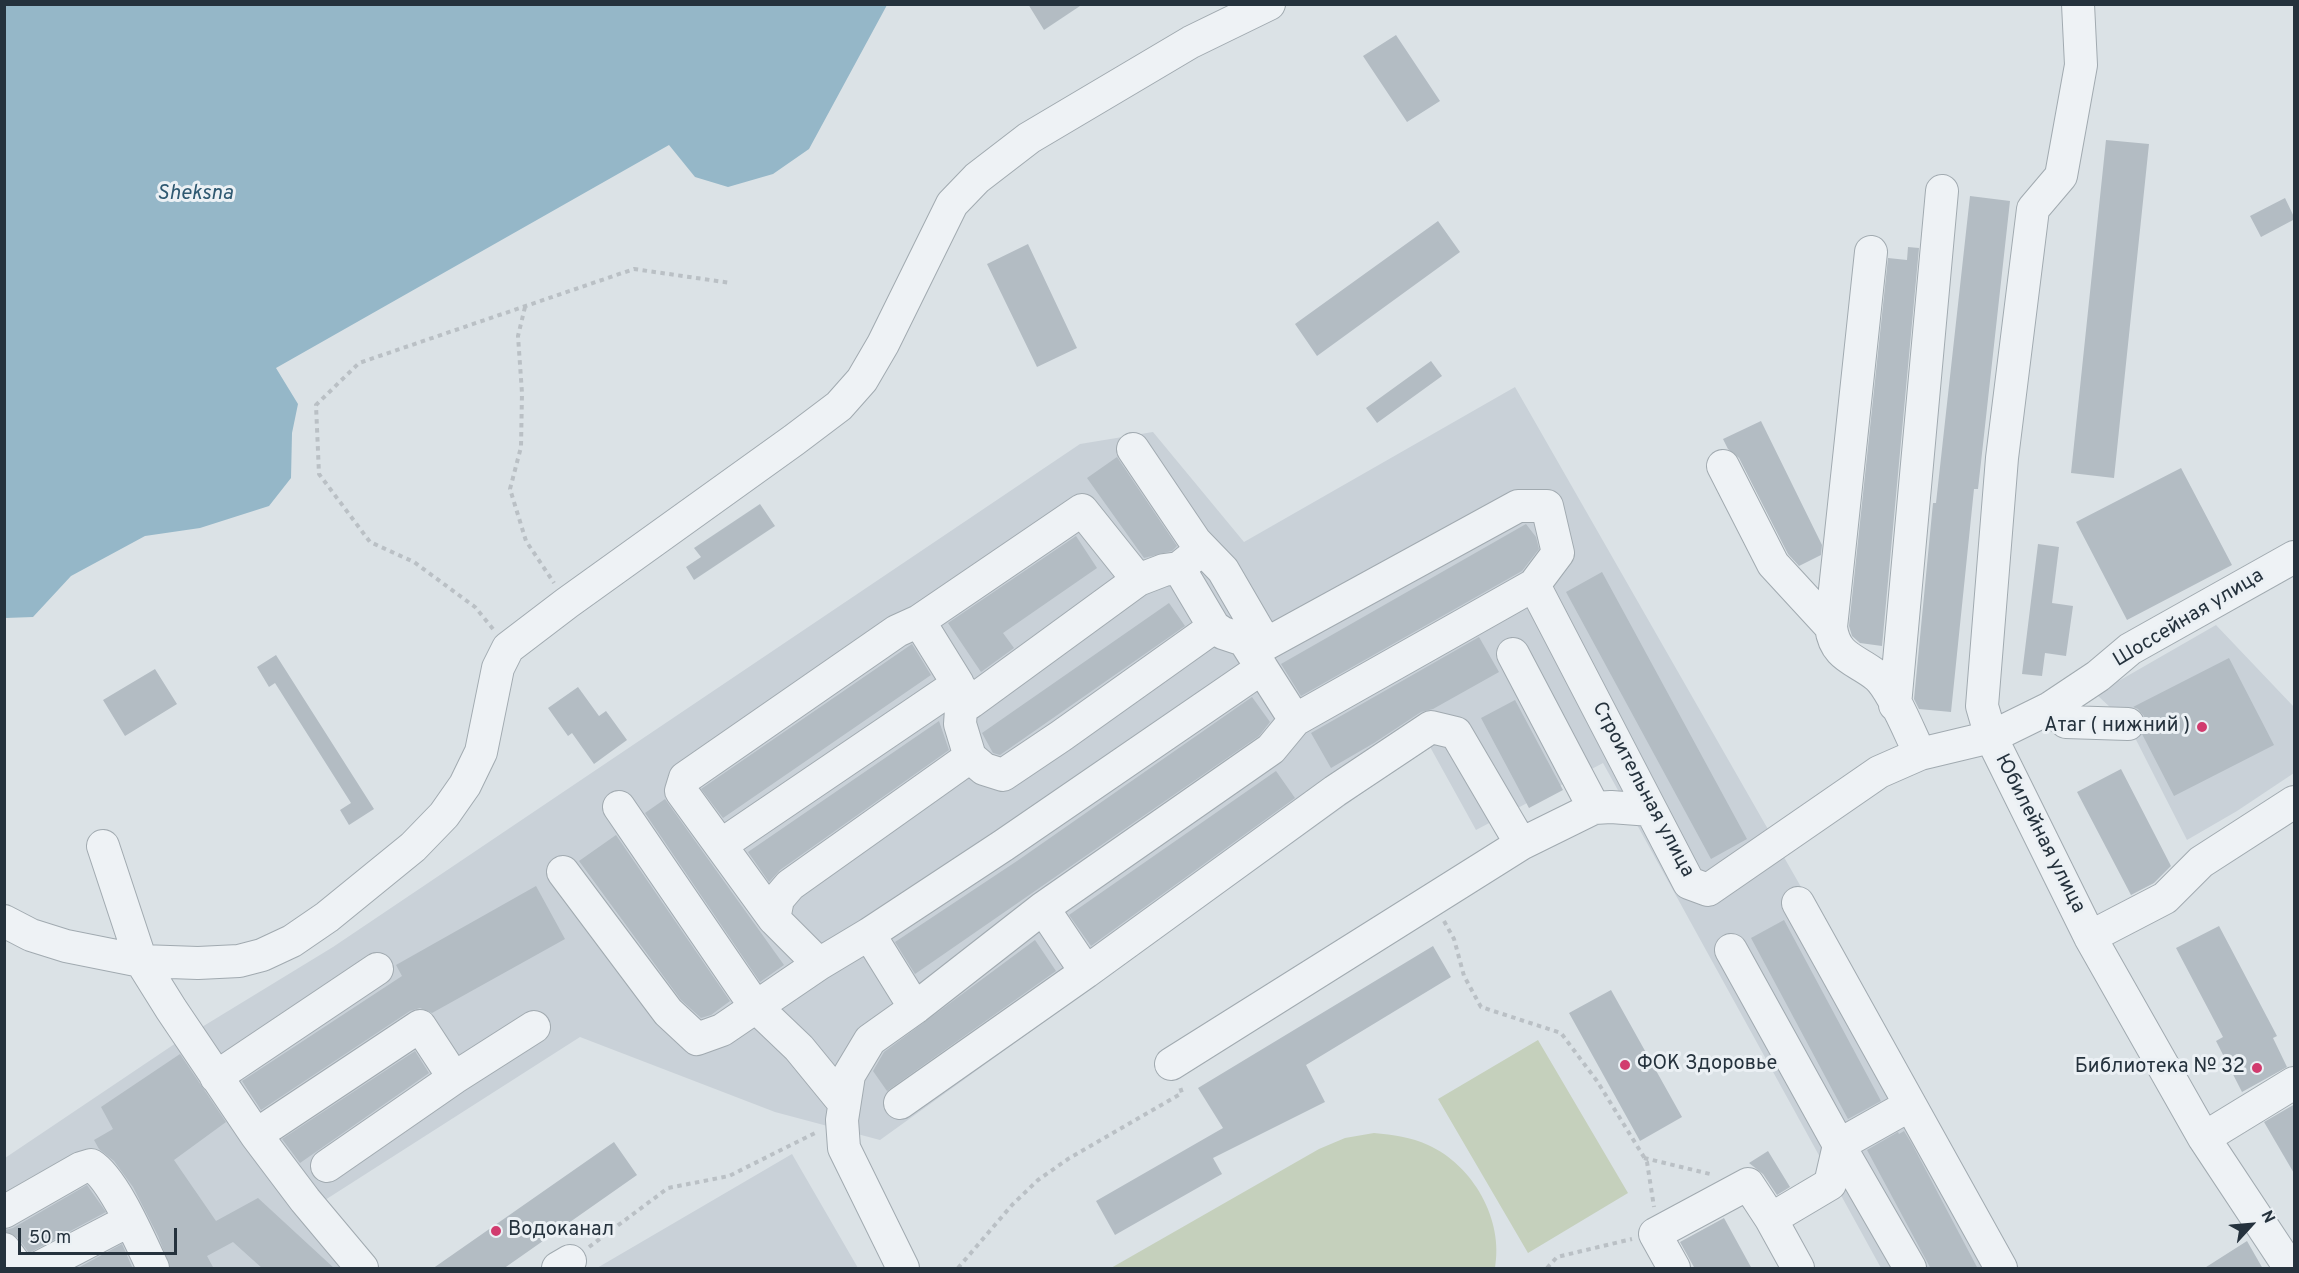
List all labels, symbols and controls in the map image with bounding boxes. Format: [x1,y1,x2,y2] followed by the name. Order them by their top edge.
[157,182,233,208] water label: Sheksna
[2109,565,2269,673] street label: Шоссейная улица
[1586,698,1698,882] street label: Строительная улица
[2044,715,2190,739] place label: Атаг ( нижний )
[2195,720,2209,734] marker: Атаг ( нижний )
[1989,750,2089,918] street label: Юбилейная улица
[1637,1053,1777,1077] place label: ФОК Здоровье
[2075,1056,2245,1080] place label: Библиотека № 32
[1618,1058,1632,1072] marker: ФОК Здоровье
[2250,1061,2264,1075] marker: Библиотека № 32
[2221,1195,2281,1255] north arrow
[2256,1208,2279,1227] text: N
[21,1216,180,1254] scale bar
[508,1219,614,1243] place label: Водоканал
[489,1224,503,1238] marker: Водоканал
[29,1227,71,1250] text: 50 m

